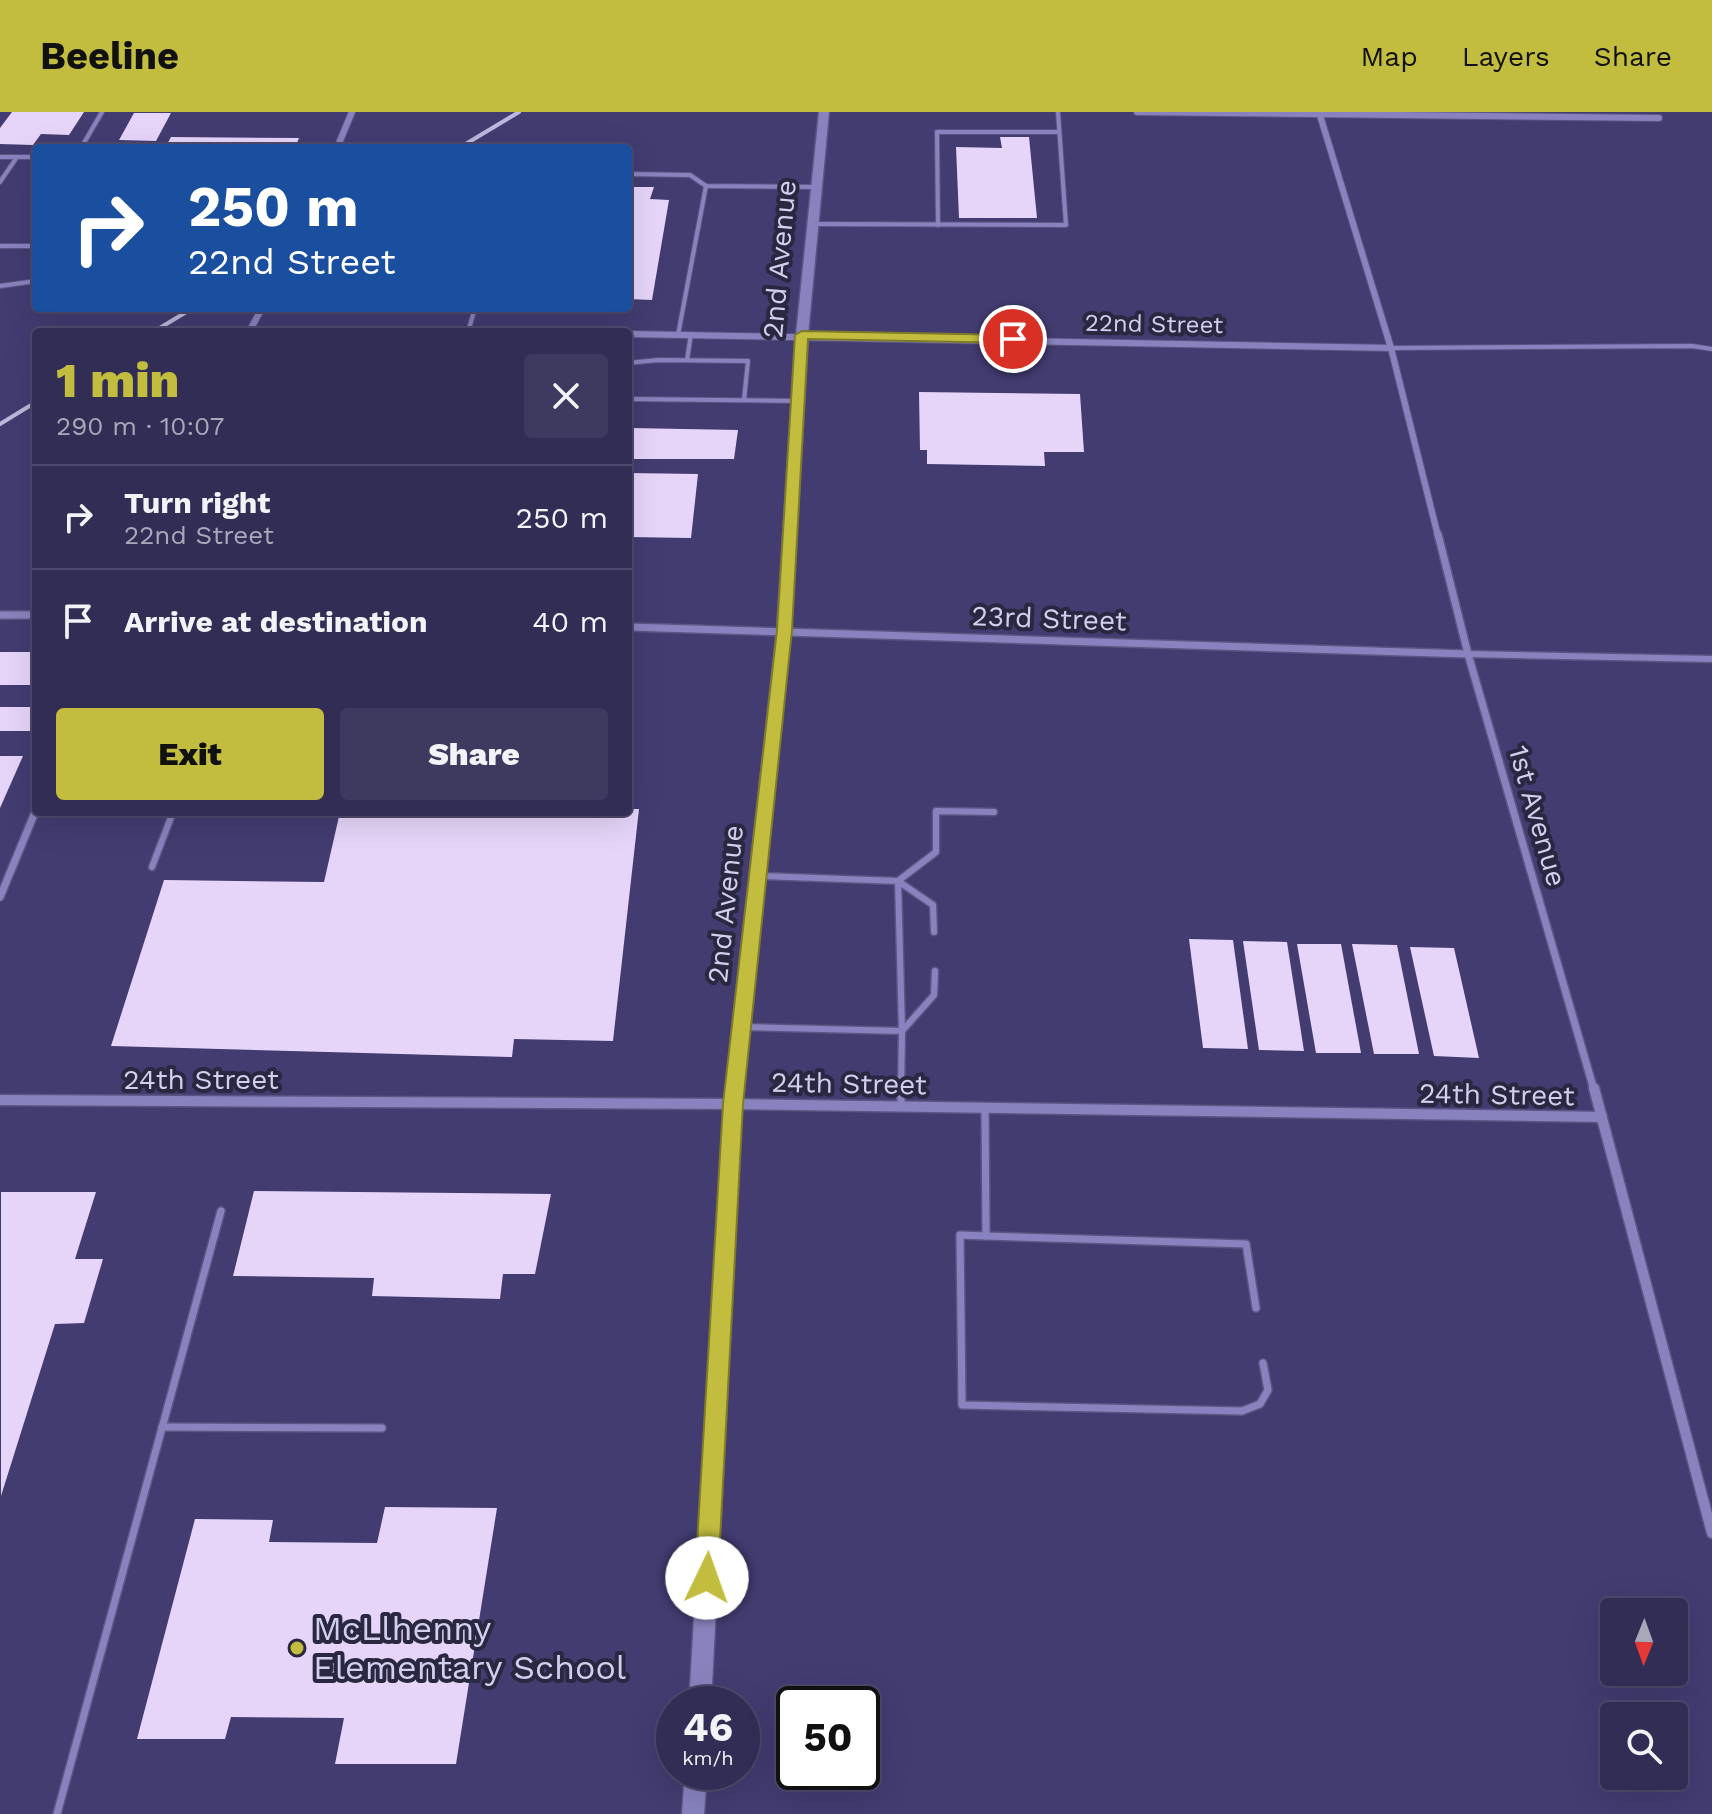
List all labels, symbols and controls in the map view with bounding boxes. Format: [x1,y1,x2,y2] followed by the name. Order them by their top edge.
[40,34,179,78] text: Beeline
[1361,40,1418,73] text: Map
[1462,40,1550,73] text: Layers
[1594,40,1672,73] text: Share
[188,174,359,240] text: 250 m
[56,176,160,280] icon: right
[756,179,803,340] street label: 2nd Avenue
[188,241,395,283] text: 22nd Street
[979,305,1047,373] pin
[1085,309,1223,339] street label: 22nd Street
[991,317,1035,361] icon: arrive
[56,352,179,409] text: 1 min
[524,354,608,438] button: close
[56,411,224,441] text: 290 m · 10:07
[124,485,270,520] text: Turn right
[56,495,100,539] icon: right
[516,500,608,535] text: 250 m
[124,520,274,550] text: 22nd Street
[56,599,100,643] icon: arrive
[971,599,1127,638] street label: 23rd Street
[124,604,428,639] text: Arrive at destination
[532,604,608,639] text: 40 m
[56,708,324,800] button: Exit
[340,708,608,800] button: Share
[1502,742,1573,890] street label: 1st Avenue
[701,823,750,985] street label: 2nd Avenue
[123,1063,279,1096] street label: 24th Street
[771,1066,927,1101] street label: 24th Street
[1419,1077,1575,1112] street label: 24th Street
[665,1536,749,1620] position arrow
[1600,1598,1688,1686] north arrow
[1600,1598,1688,1790] map controls
[313,1608,627,1687] place label: McLlhenny Elementary School
[288,1639,306,1657] marker: McLlhenny Elementary School
[776,1686,880,1790] speed limit sign: 50
[1600,1702,1688,1790] button: search
[683,1704,733,1751] text: 46
[682,1746,734,1770] text: km/h

